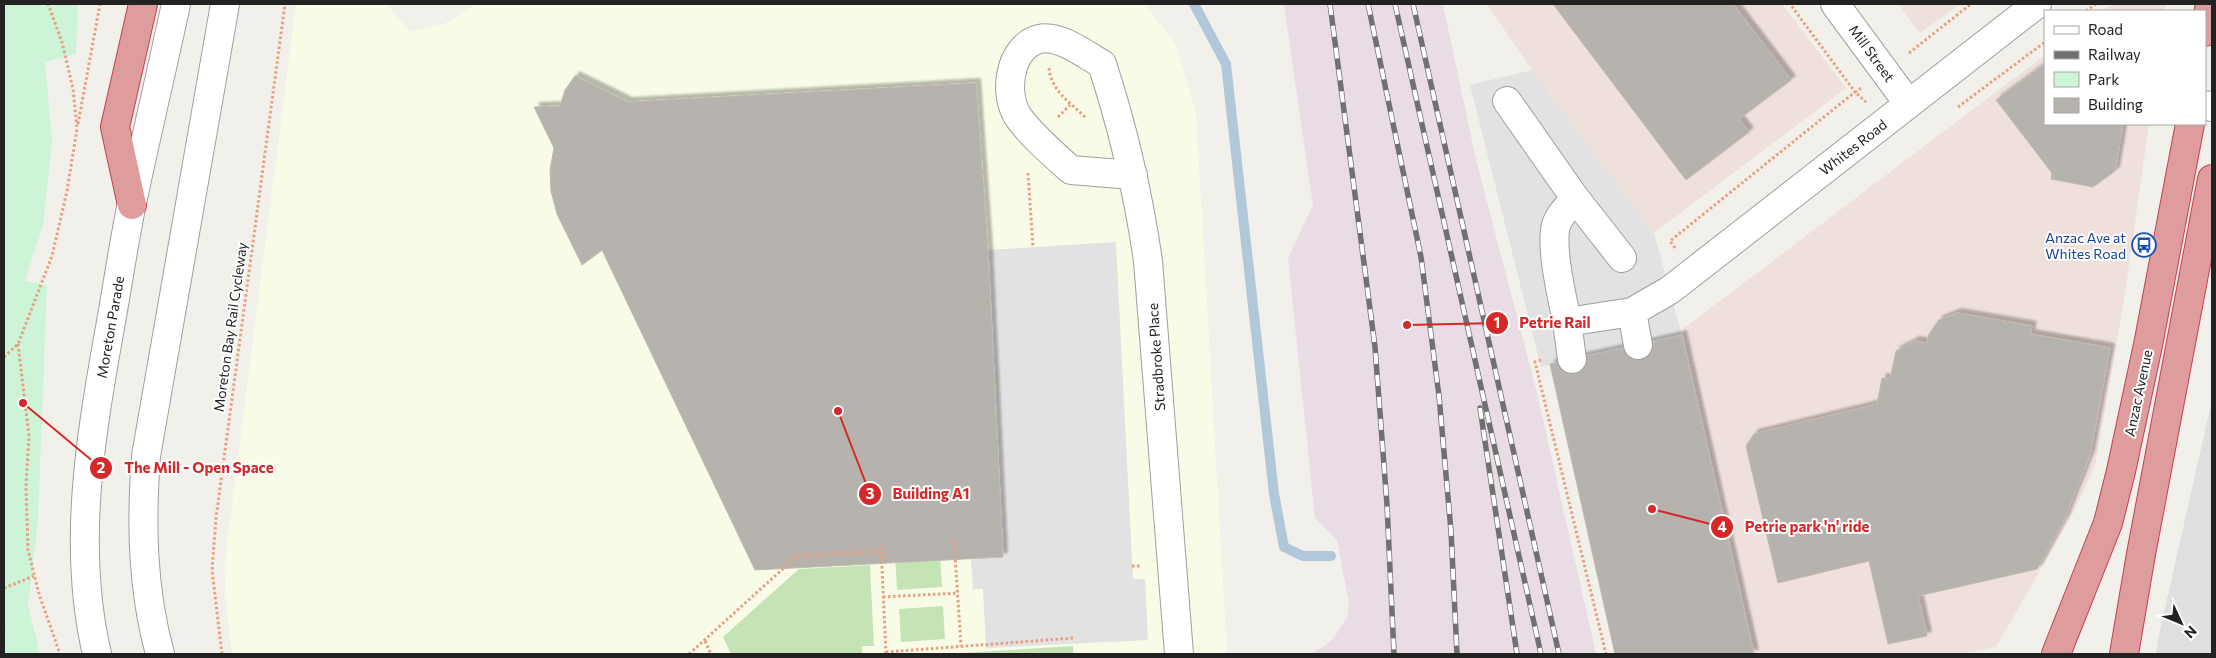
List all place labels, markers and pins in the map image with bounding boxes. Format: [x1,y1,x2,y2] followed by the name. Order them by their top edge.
[2045,229,2126,262] place label: Anzac Ave at Whites Road
[2131,232,2157,258] bus stop icon: Anzac Ave at Whites Road
[1485,308,1601,338] callout: Petrie Rail
[89,453,283,483] callout: The Mill - Open Space
[857,479,979,509] callout: Building A1
[1709,512,1879,542] callout: Petrie park 'n' ride

